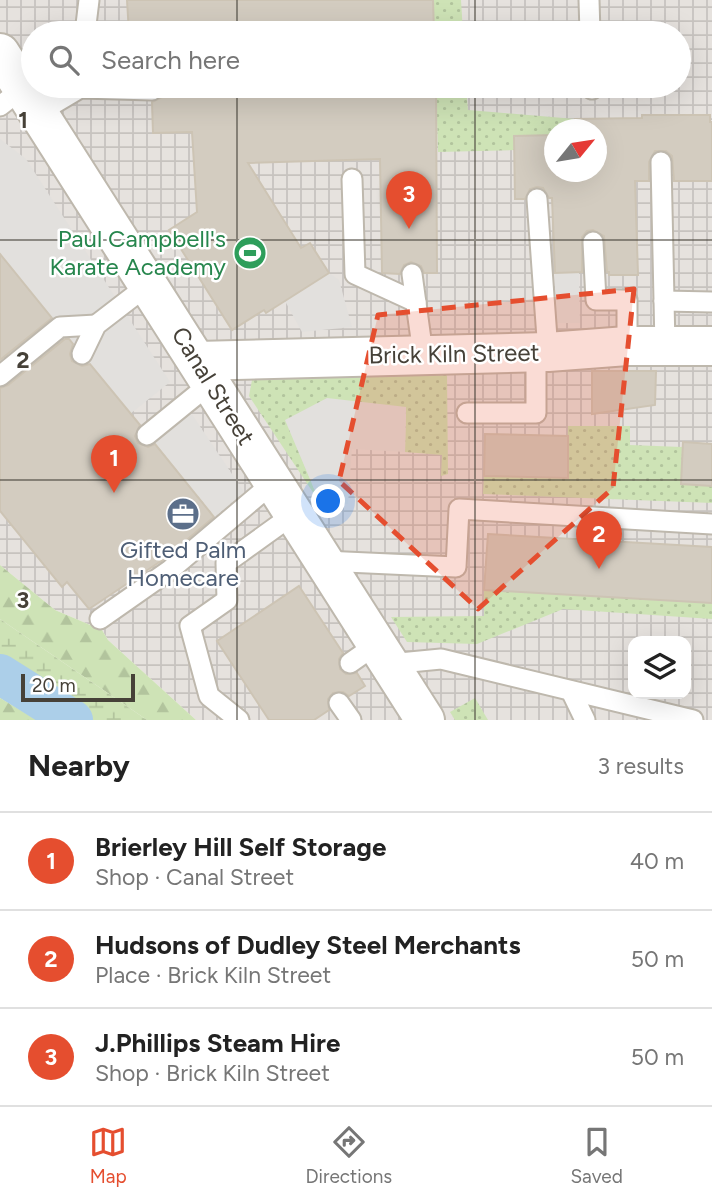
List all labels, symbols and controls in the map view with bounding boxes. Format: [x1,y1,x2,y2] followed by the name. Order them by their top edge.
[21,21,691,98] search box
[45,41,83,79] icon: search
[101,44,240,76] text: Search here
[18,106,28,134] text: 1
[544,119,607,182] north arrow
[386,171,432,229] pin: 3
[50,224,226,281] place label: Paul Campbell's Karate Academy
[231,234,269,272] sports icon: Paul Campbell's Karate Academy
[166,321,261,450] street label: Canal Street
[368,338,540,369] street label: Brick Kiln Street
[16,346,30,374] text: 2
[91,435,137,493] pin: 1
[311,484,345,518] your location
[164,495,202,533] office icon: Gifted Palm Homecare
[576,511,622,569] pin: 2
[120,535,246,592] place label: Gifted Palm Homecare
[17,586,29,614] text: 3
[628,636,691,699] map controls
[628,636,691,699] button: layers
[21,671,135,703] scale bar
[32,674,76,697] text: 20 m
[28,747,130,784] text: Nearby
[597,752,684,780] text: 3 results
[95,831,386,863] text: Brierley Hill Self Storage
[46,847,56,875] text: 1
[630,847,684,875] text: 40 m
[95,863,294,891] text: Shop · Canal Street
[95,929,521,961] text: Hudsons of Dudley Steel Merchants
[44,945,58,973] text: 2
[631,945,684,973] text: 50 m
[95,961,331,989] text: Place · Brick Kiln Street
[95,1027,340,1059] text: J.Phillips Steam Hire
[45,1043,57,1071] text: 3
[631,1043,684,1071] text: 50 m
[95,1059,330,1087] text: Shop · Brick Kiln Street
[89,1123,127,1188] tab: Map
[305,1123,392,1188] tab: Directions
[570,1123,623,1188] tab: Saved

